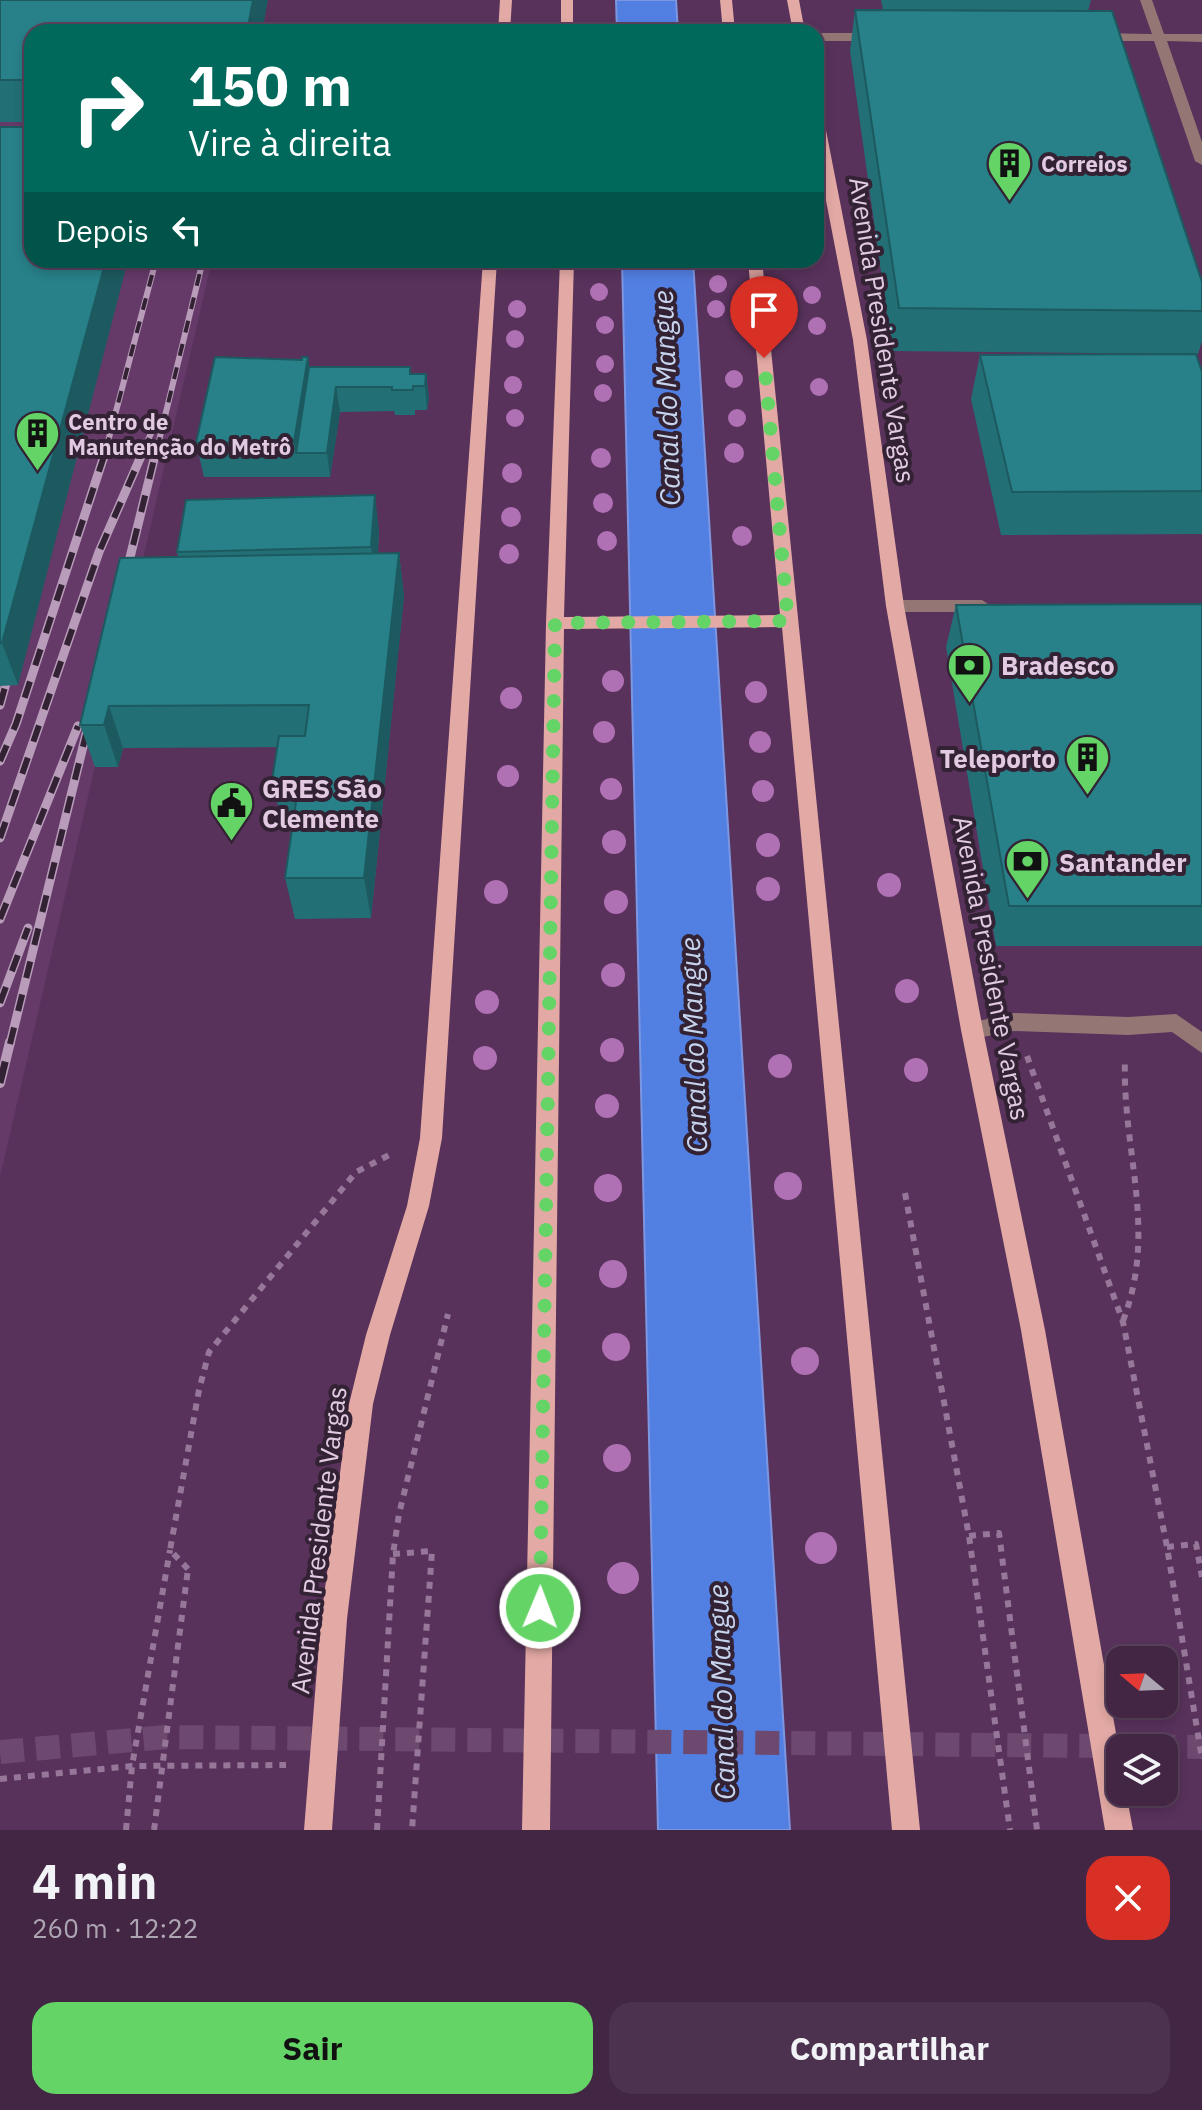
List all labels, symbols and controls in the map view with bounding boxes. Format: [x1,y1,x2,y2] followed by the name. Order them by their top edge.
[188,49,352,121] text: 150 m
[56,56,160,160] icon: right
[188,119,391,166] text: Vire à direita
[986,139,1034,202] building icon: Correios
[1041,149,1128,178] place label: Correios
[842,175,924,485] street label: Avenida Presidente Vargas
[165,208,209,252] icon: left
[56,211,149,250] text: Depois
[730,276,798,358] pin
[742,288,786,332] icon: arrive
[644,290,688,506] water label: Canal do Mangue
[68,407,291,461] place label: Centro de Manutenção do Metrô
[13,410,61,473] building icon: Centro de Manutenção do Metrô
[946,641,994,704] bank icon: Bradesco
[1001,648,1115,682] place label: Bradesco
[1063,734,1111,797] building icon: Teleporto
[940,741,1056,775] place label: Teleporto
[262,771,382,835] place label: GRES São Clemente
[207,779,255,842] public building icon: GRES São Clemente
[946,813,1038,1123] street label: Avenida Presidente Vargas
[1004,838,1052,901] bank icon: Santander
[1059,845,1187,879] place label: Santander
[671,937,715,1153] water label: Canal do Mangue
[282,1384,354,1696] street label: Avenida Presidente Vargas
[498,1566,582,1650] position arrow
[699,1584,743,1800] water label: Canal do Mangue
[1106,1646,1178,1718] north arrow
[1106,1646,1178,1806] map controls
[1106,1734,1178,1806] button: layers
[32,1850,157,1912] text: 4 min
[1086,1856,1170,1940] button: close
[32,1911,198,1945] text: 260 m · 12:22
[32,2002,593,2094] button: Sair
[609,2002,1170,2094] button: Compartilhar

